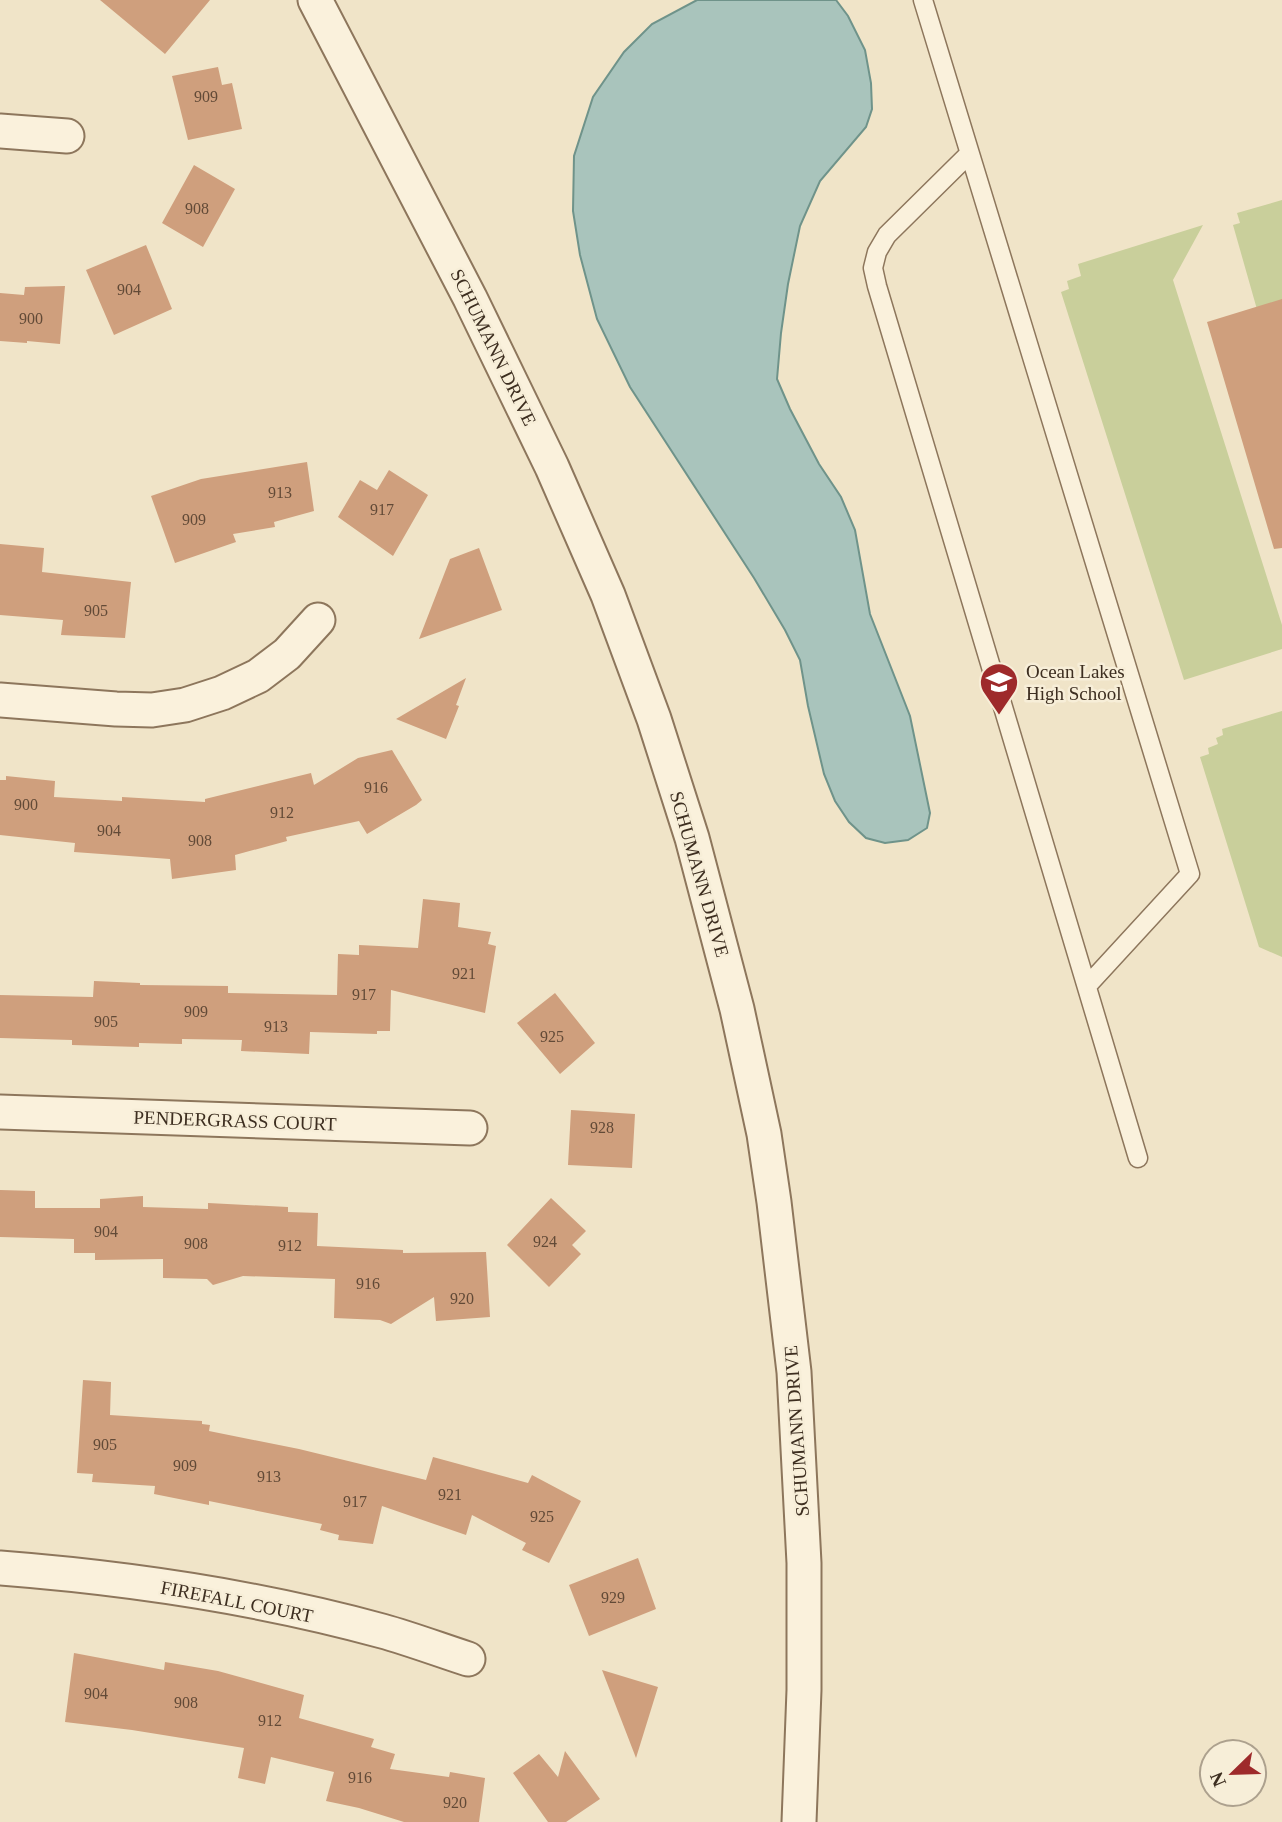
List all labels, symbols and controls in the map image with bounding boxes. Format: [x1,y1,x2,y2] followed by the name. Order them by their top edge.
[194,88,218,105] house number: 909
[185,200,209,217] house number: 908
[447,266,541,429] street label: SCHUMANN DRIVE
[117,281,141,298] house number: 904
[19,310,43,327] house number: 900
[268,484,292,501] house number: 913
[370,501,394,518] house number: 917
[182,511,206,528] house number: 909
[84,602,108,619] house number: 905
[978,661,1020,716] school or university icon: Ocean Lakes High School
[1026,661,1125,704] place label: Ocean Lakes High School
[364,779,388,796] house number: 916
[666,789,733,959] street label: SCHUMANN DRIVE
[14,796,38,813] house number: 900
[270,804,294,821] house number: 912
[97,822,121,839] house number: 904
[188,832,212,849] house number: 908
[452,965,476,982] house number: 921
[352,986,376,1003] house number: 917
[184,1003,208,1020] house number: 909
[94,1013,118,1030] house number: 905
[264,1018,288,1035] house number: 913
[540,1028,564,1045] house number: 925
[133,1106,337,1135] street label: PENDERGRASS COURT
[590,1119,614,1136] house number: 928
[94,1223,118,1240] house number: 904
[533,1233,557,1250] house number: 924
[184,1235,208,1252] house number: 908
[278,1237,302,1254] house number: 912
[356,1275,380,1292] house number: 916
[450,1290,474,1307] house number: 920
[780,1345,813,1517] street label: SCHUMANN DRIVE
[93,1436,117,1453] house number: 905
[173,1457,197,1474] house number: 909
[257,1468,281,1485] house number: 913
[438,1486,462,1503] house number: 921
[343,1493,367,1510] house number: 917
[530,1508,554,1525] house number: 925
[159,1576,315,1627] street label: FIREFALL COURT
[601,1589,625,1606] house number: 929
[84,1685,108,1702] house number: 904
[174,1694,198,1711] house number: 908
[258,1712,282,1729] house number: 912
[1198,1738,1268,1808] north arrow
[348,1769,372,1786] house number: 916
[1205,1769,1230,1790] text: N
[443,1794,467,1811] house number: 920

